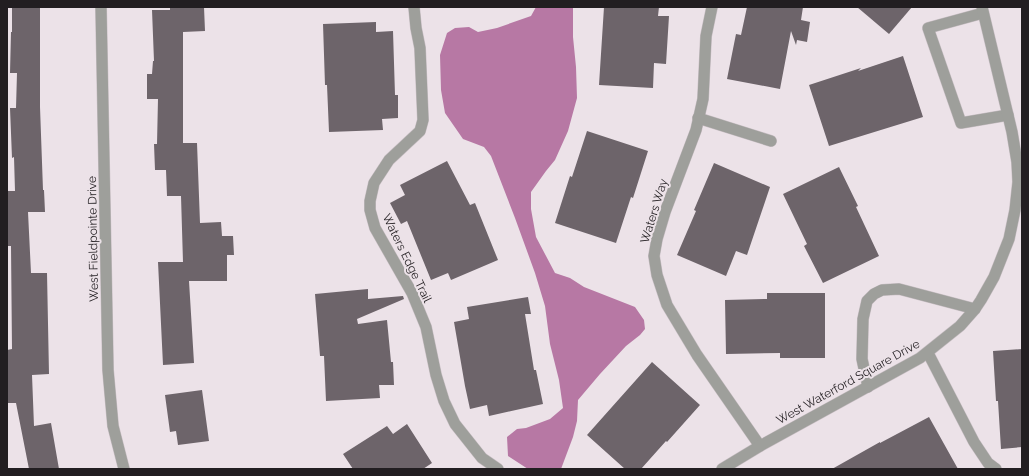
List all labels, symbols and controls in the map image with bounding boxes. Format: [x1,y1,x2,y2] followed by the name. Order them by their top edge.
[85,176,101,302] street label: West Fieldpointe Drive
[638,177,671,245] street label: Waters Way
[379,211,435,305] street label: Waters Edge Trail
[774,337,922,427] street label: West Waterford Square Drive

